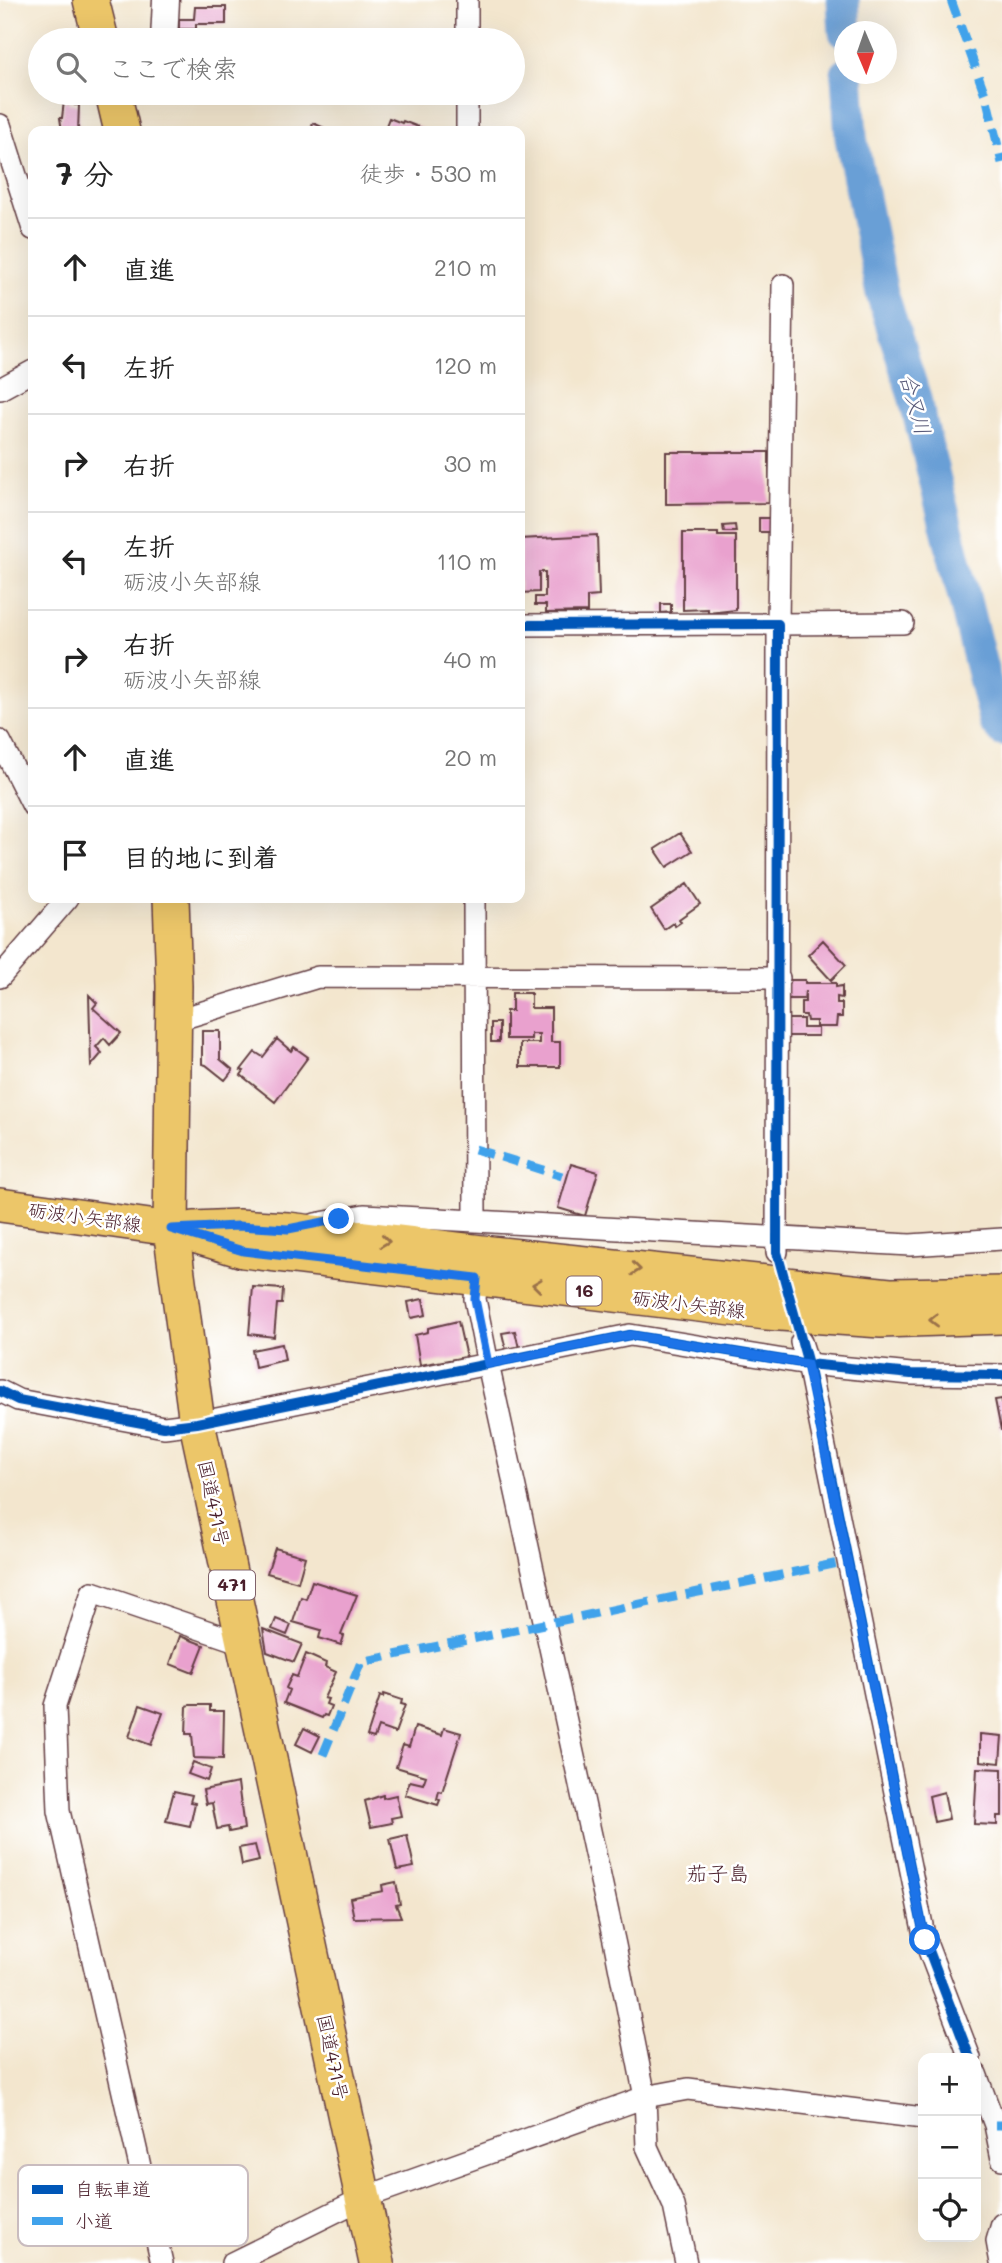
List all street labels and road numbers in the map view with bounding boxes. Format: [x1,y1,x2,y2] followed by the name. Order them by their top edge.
[27,1196,143,1237] street label: 砺波小矢部線
[566,1276,602,1306] road number: 16
[631,1284,747,1323] street label: 砺波小矢部線
[193,1458,236,1548] street label: 国道471号
[209,1570,255,1600] road number: 471
[312,2012,355,2102] street label: 国道471号

